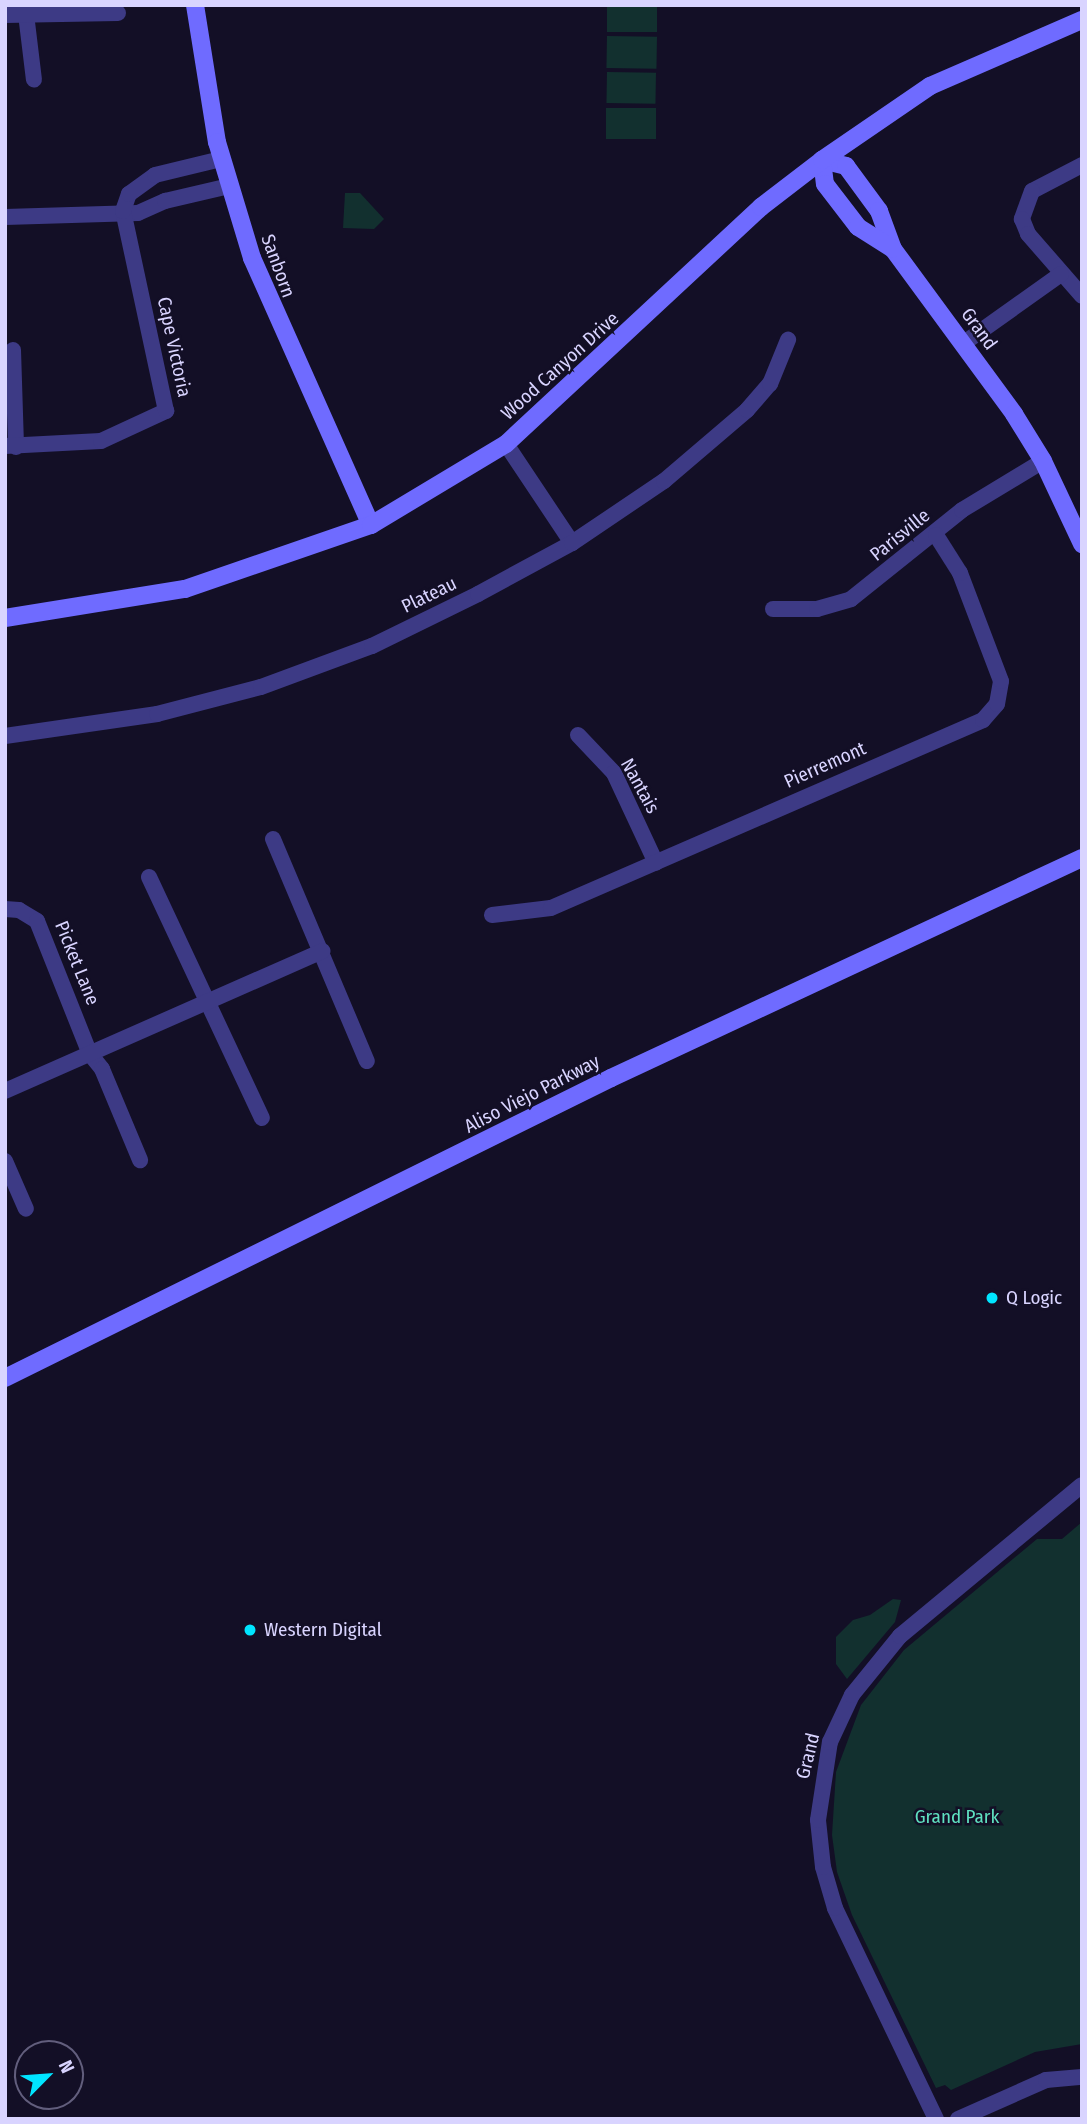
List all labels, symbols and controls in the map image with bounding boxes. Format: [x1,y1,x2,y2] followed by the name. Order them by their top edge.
[256,231,300,301] street label: Sanborn
[152,295,196,399] street label: Cape Victoria
[956,304,1002,354] street label: Grand
[496,307,624,425] street label: Wood Canyon Drive
[866,504,934,566] street label: Parisville
[398,572,460,618] street label: Plateau
[781,737,869,793] street label: Pierremont
[616,755,664,817] street label: Nantais
[50,918,104,1008] street label: Picket Lane
[460,1050,604,1138] street label: Aliso Viejo Parkway
[1006,1287,1062,1309] place label: Q Logic
[984,1290,1000,1306] marker: Q Logic
[264,1619,382,1641] place label: Western Digital
[242,1622,258,1638] marker: Western Digital
[791,1731,825,1781] street label: Grand
[915,1806,999,1828] park label: Grand Park
[14,2040,84,2110] north arrow
[54,2057,79,2077] text: N

